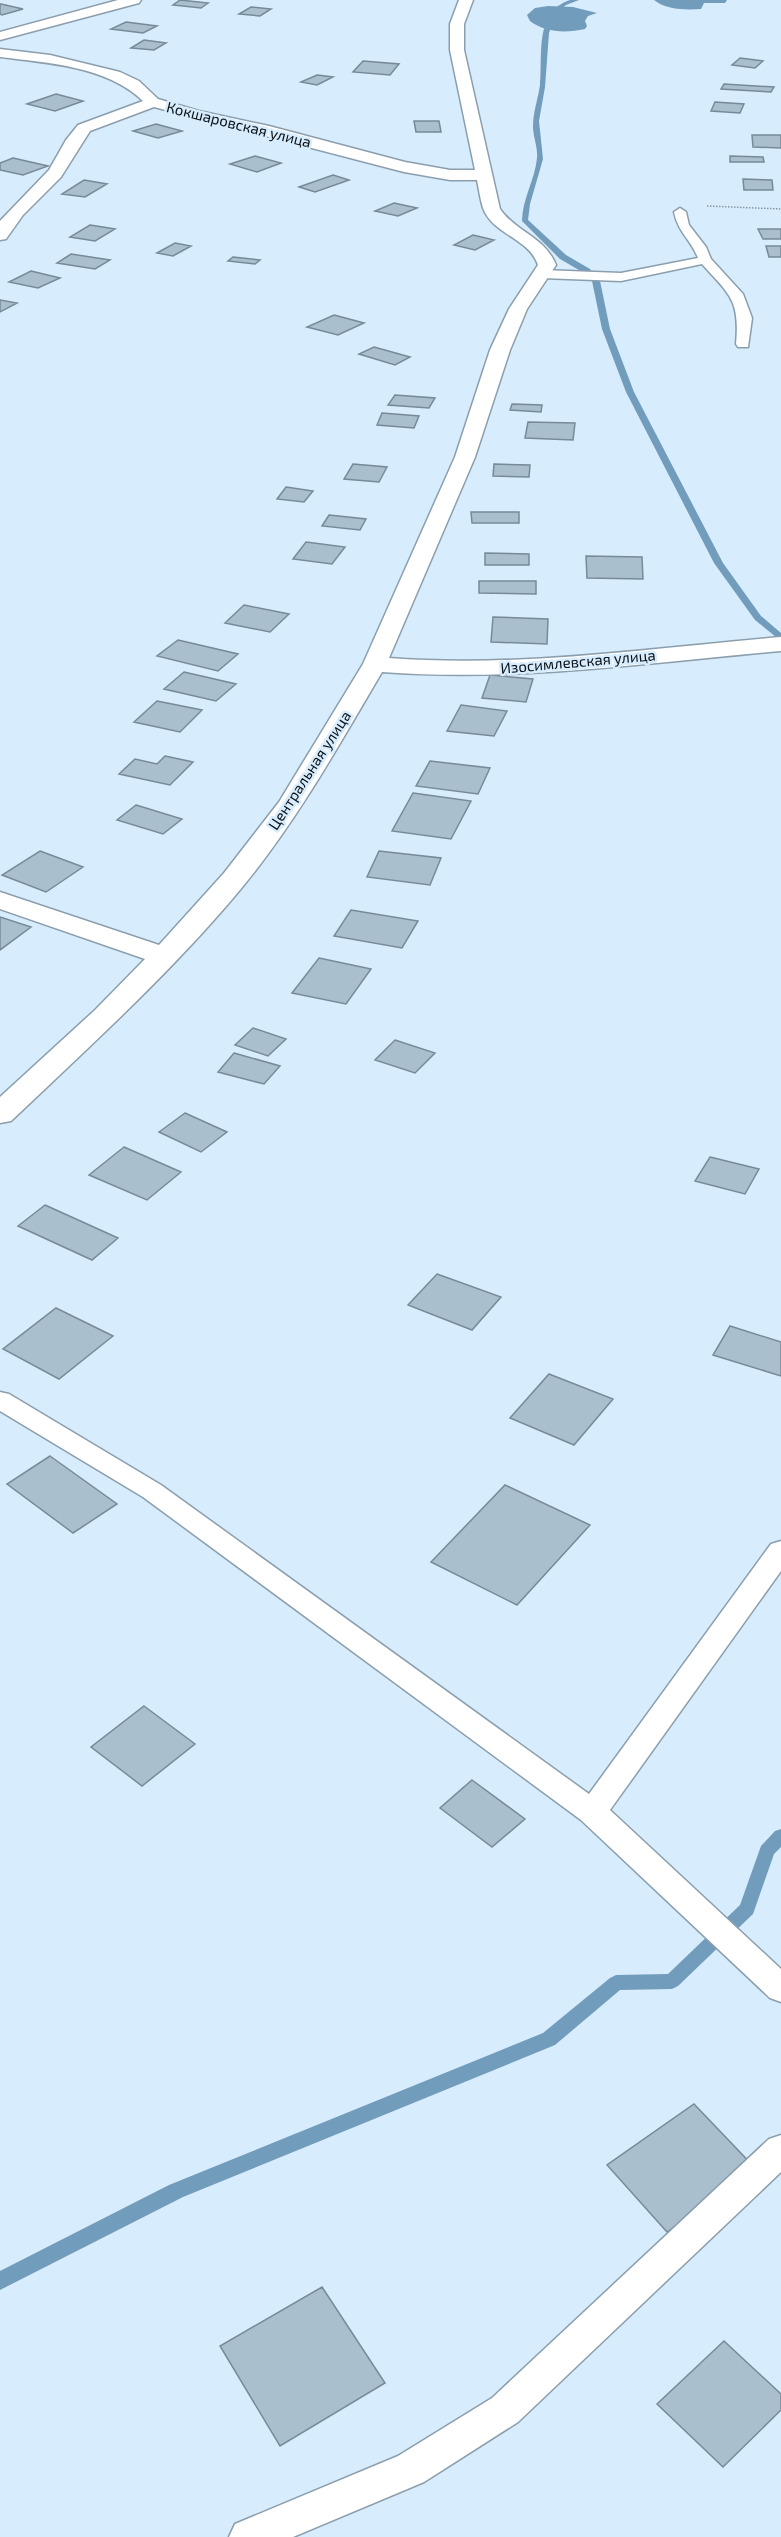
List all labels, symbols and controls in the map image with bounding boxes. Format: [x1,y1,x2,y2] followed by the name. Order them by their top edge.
[165,97,313,152] street label: Кокшаровская улица
[500,645,656,678] street label: Изосимлевская улица
[264,707,355,833] street label: Центральная улица

